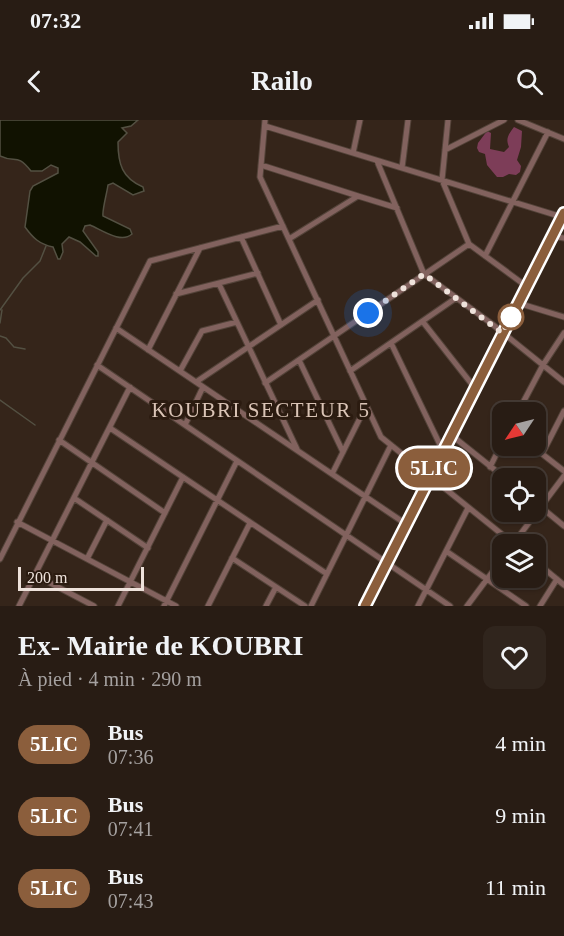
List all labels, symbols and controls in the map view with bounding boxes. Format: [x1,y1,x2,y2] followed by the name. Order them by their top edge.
[30,8,81,33] text: 07:32
[18,65,51,98] icon: back
[513,65,546,98] icon: search
[251,66,313,96] text: Railo
[353,298,383,328] your location
[498,304,524,330] unlabelled marker
[152,398,370,422] district label: KOUBRI SECTEUR 5
[492,402,546,456] north arrow
[492,402,546,588] map controls
[392,448,476,488] line badge: 5LIC
[410,456,458,480] text: 5LIC
[492,468,546,522] button: locate
[492,534,546,588] button: layers
[18,564,144,592] scale bar
[27,569,67,586] text: 200 m
[483,626,546,689] button: heart
[18,630,303,661] text: Ex- Mairie de KOUBRI
[18,668,202,690] text: À pied · 4 min · 290 m
[108,720,143,745] text: Bus
[495,731,546,756] text: 4 min
[30,732,78,756] text: 5LIC
[108,746,153,768] text: 07:36
[108,792,143,817] text: Bus
[495,803,546,828] text: 9 min
[30,804,78,828] text: 5LIC
[108,818,153,840] text: 07:41
[108,864,143,889] text: Bus
[485,875,546,900] text: 11 min
[30,876,78,900] text: 5LIC
[108,890,153,912] text: 07:43

